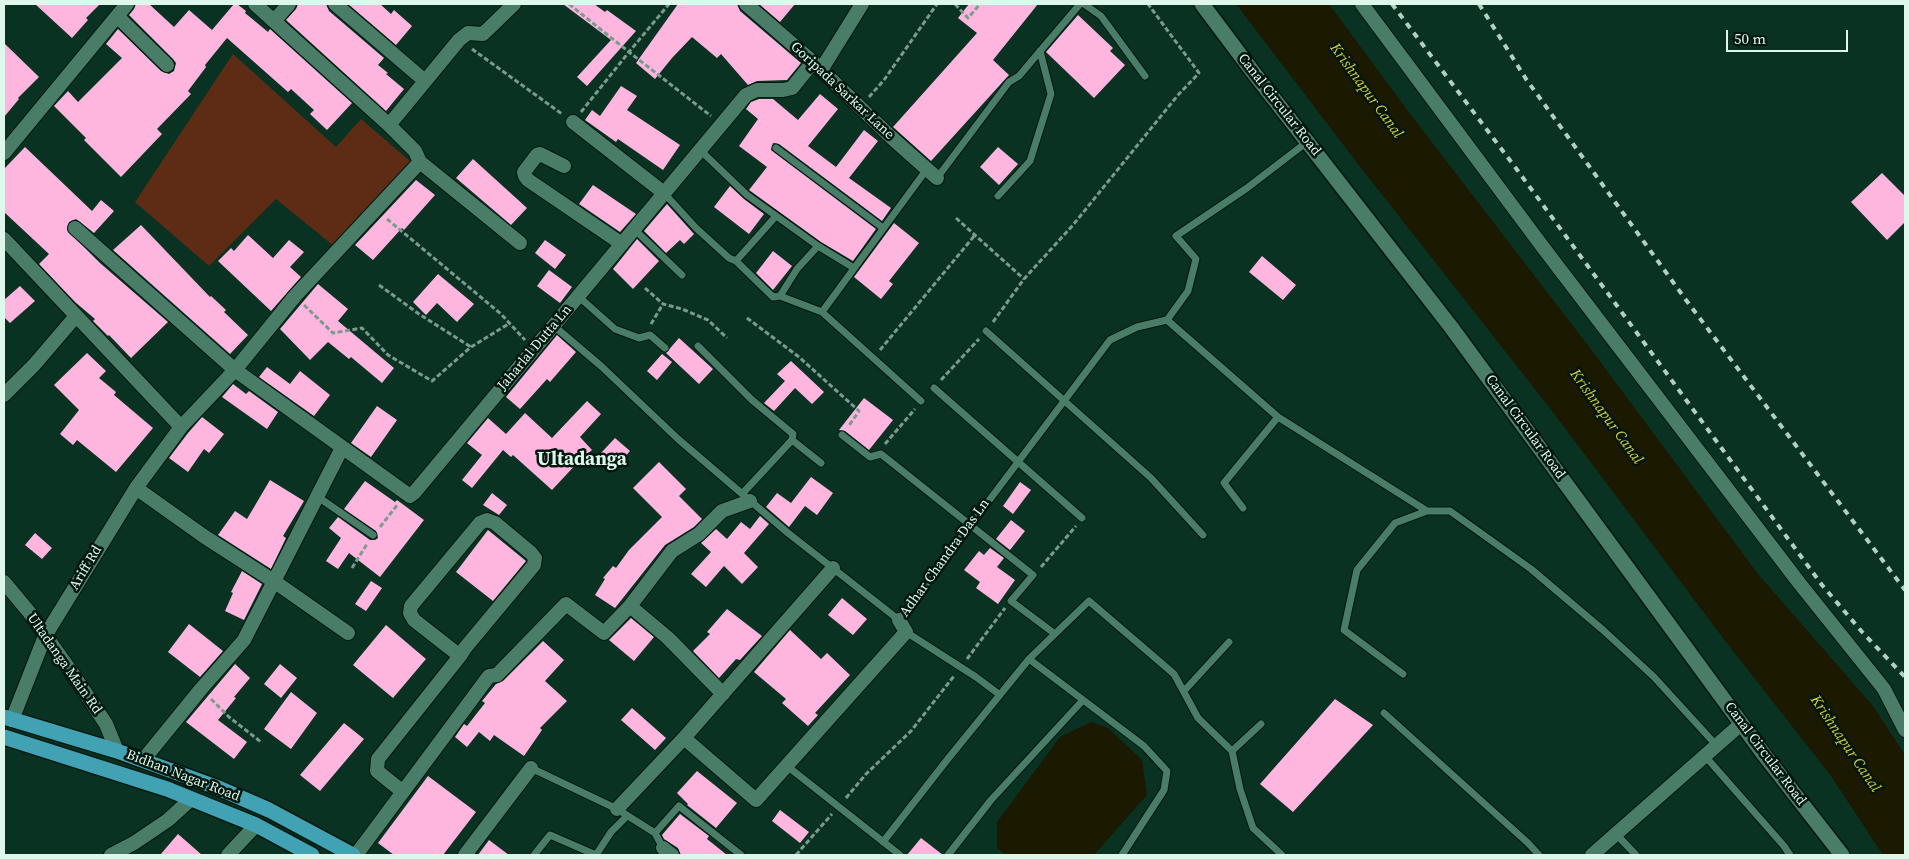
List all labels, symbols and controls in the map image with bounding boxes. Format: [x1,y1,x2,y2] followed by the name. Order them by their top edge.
[1729,20,1852,52] scale bar
[1734,28,1766,49] text: 50 m
[787,39,897,143] street label: Goripada Sarkar Lane
[1326,40,1406,142] water label: Krishnapur Canal
[1234,51,1324,159] street label: Canal Circular Road
[494,302,576,394] street label: Jaharlal Dutta Ln
[1566,366,1646,468] water label: Krishnapur Canal
[1482,372,1568,482] street label: Canal Circular Road
[537,449,627,471] district label: Ultadanga
[897,496,993,620] street label: Adhar Chandra Das Ln
[66,543,106,593] street label: Ariff Rd
[23,610,105,718] street label: Ultadanga Main Rd
[1806,692,1884,796] water label: Krishnapur Canal
[1721,699,1809,809] street label: Canal Circular Road
[124,747,242,805] street label: Bidhan Nagar Road

